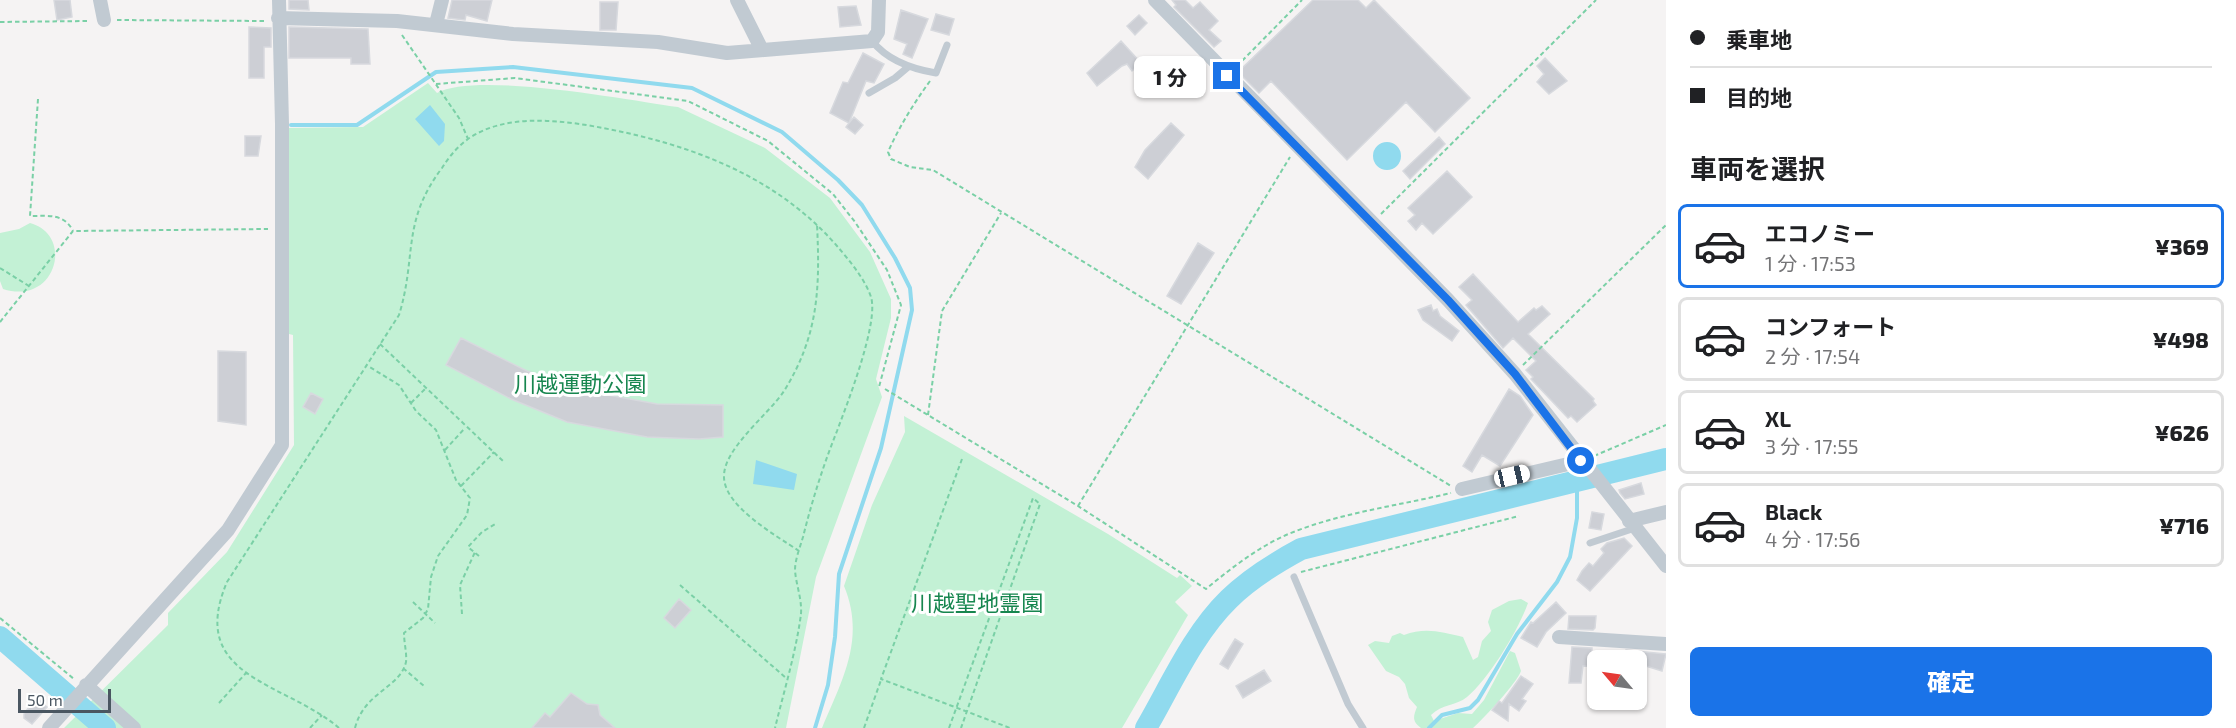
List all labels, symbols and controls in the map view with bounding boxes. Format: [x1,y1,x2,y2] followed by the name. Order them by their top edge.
[1726,26,1792,52] text: 乗車地
[1134,55,1206,97] callout: 1 分
[1213,62,1240,89] route end
[1153,65,1187,89] text: 1 分
[1726,84,1792,110] text: 目的地
[1690,152,1825,184] text: 車両を選択
[1693,219,1747,273] icon: car
[1765,220,1875,246] text: エコノミー
[2155,233,2209,259] text: ¥369
[1765,251,1856,275] text: 1 分 · 17:53
[1693,312,1747,366] icon: car
[1765,313,1896,339] text: コンフォート
[2152,326,2209,352] text: ¥498
[1765,344,1860,368] text: 2 分 · 17:54
[514,370,646,396] park label: 川越運動公園
[1693,405,1747,459] icon: car
[1765,405,1791,431] text: XL
[2154,419,2209,445] text: ¥626
[1765,434,1859,458] text: 3 分 · 17:55
[1567,447,1594,474] route start
[1492,463,1532,489] car
[1693,498,1747,552] icon: car
[1765,498,1822,524] text: Black
[2159,512,2209,538] text: ¥716
[1765,527,1860,551] text: 4 分 · 17:56
[911,589,1043,615] park label: 川越聖地霊園
[1690,647,2212,716] button: 確定
[1587,650,1647,710] north arrow
[1587,650,1647,710] map controls
[18,686,111,714] scale bar
[27,690,63,709] text: 50 m

